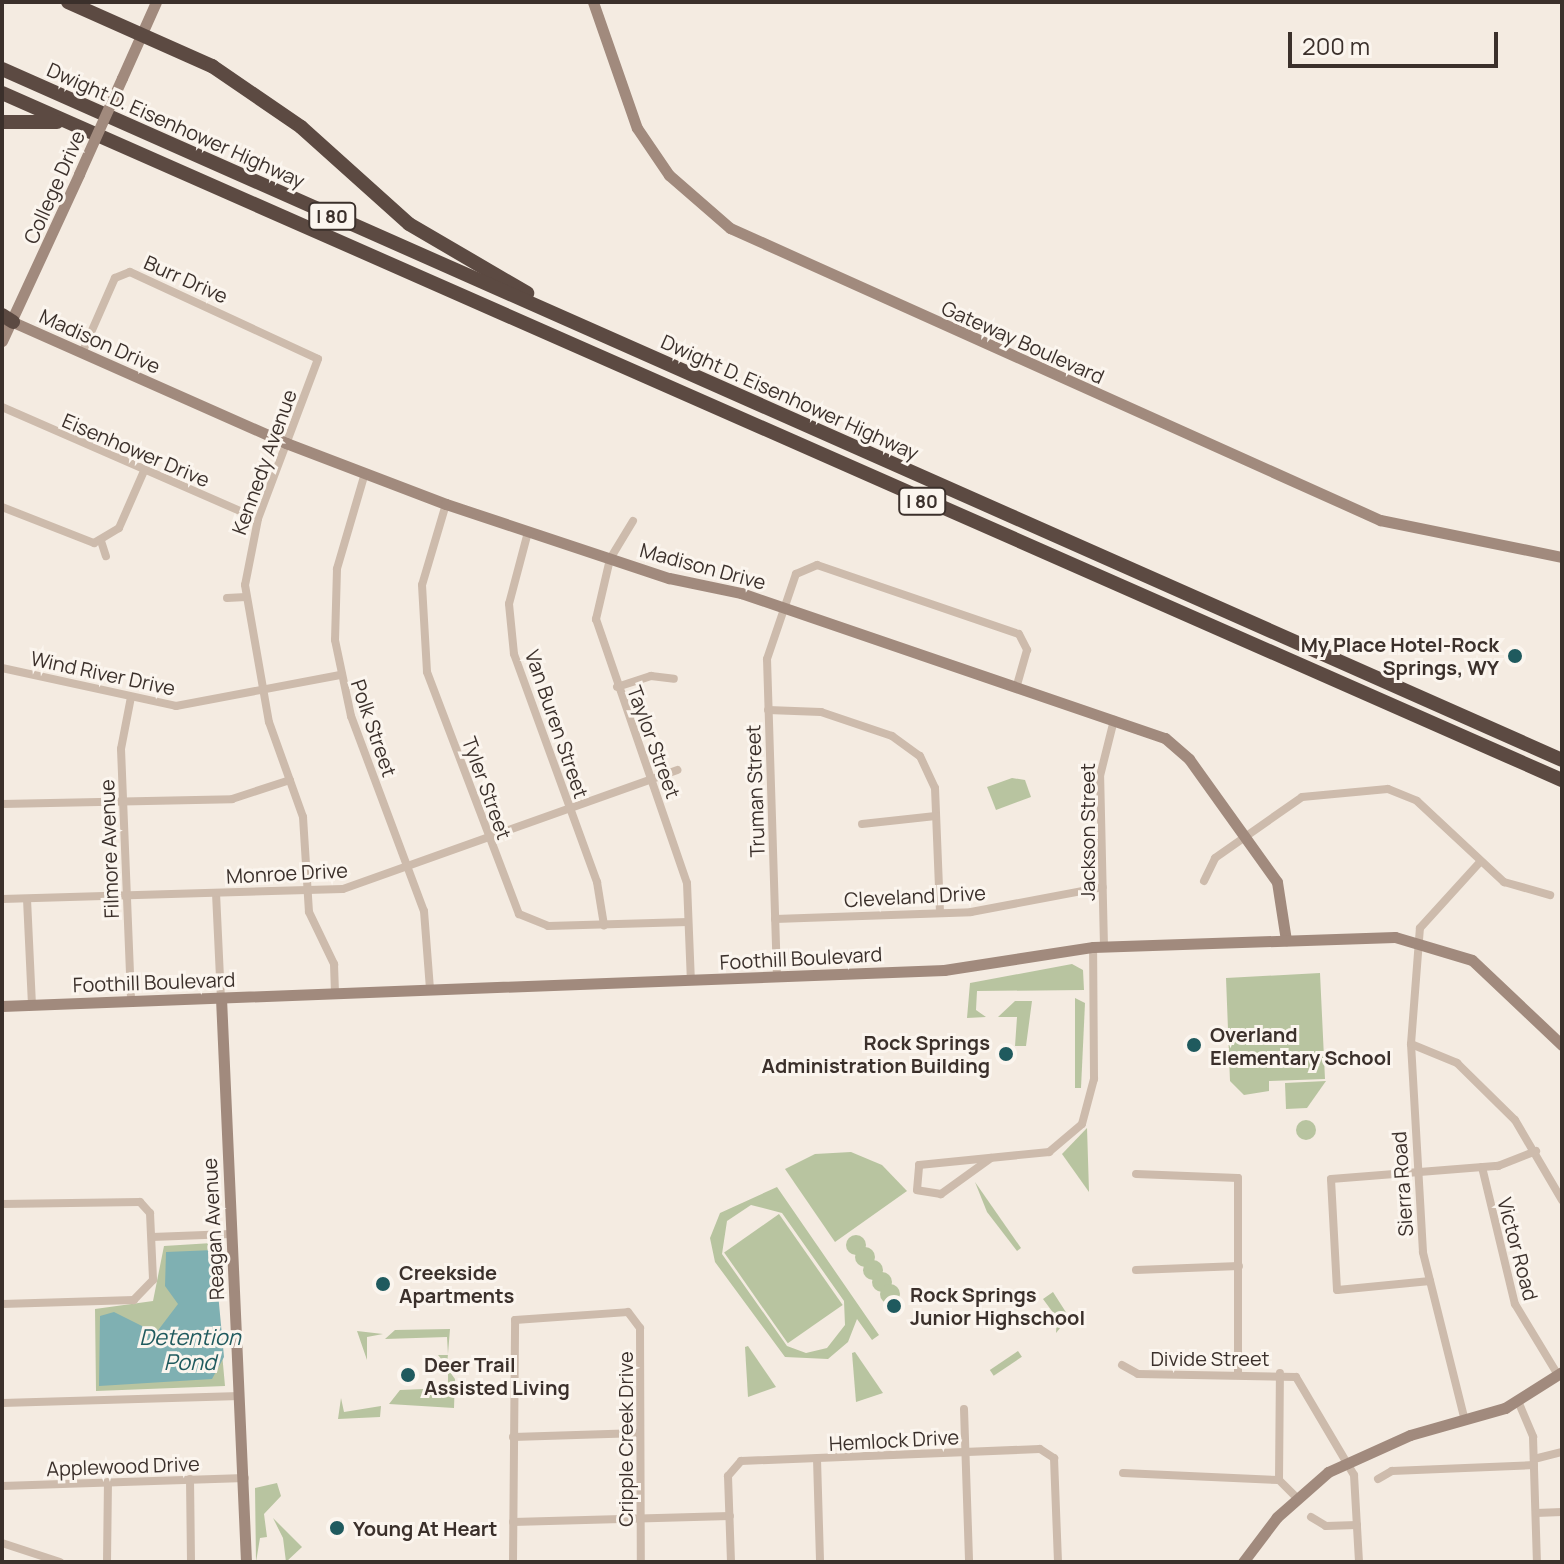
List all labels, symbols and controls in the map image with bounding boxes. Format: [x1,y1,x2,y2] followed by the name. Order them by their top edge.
[1292,16,1502,66] scale bar
[1302,29,1370,62] text: 200 m
[43,57,309,193] street label: Dwight D. Eisenhower Highway
[18,127,90,247] street label: College Drive
[308,202,356,230] road number: I 80
[140,250,232,308] street label: Burr Drive
[938,295,1108,389] street label: Gateway Boulevard
[36,304,164,378] street label: Madison Drive
[657,329,923,465] street label: Dwight D. Eisenhower Highway
[227,386,301,538] street label: Kennedy Avenue
[59,408,213,492] street label: Eisenhower Drive
[898,487,946,515] road number: I 80
[637,538,769,594] street label: Madison Drive
[1301,632,1499,679] place label: My Place Hotel-Rock Springs, WY
[28,646,178,700] street label: Wind River Drive
[520,647,594,801] street label: Van Buren Street
[1506,647,1524,665] marker: My Place Hotel-Rock Springs, WY
[346,676,402,780] street label: Polk Street
[623,682,685,802] street label: Taylor Street
[741,724,769,858] street label: Truman Street
[457,733,517,843] street label: Tyler Street
[1075,763,1099,901] street label: Jackson Street
[95,779,123,919] street label: Filmore Avenue
[226,858,348,888] street label: Monroe Drive
[844,880,986,912] street label: Cleveland Drive
[719,942,883,974] street label: Foothill Boulevard
[72,967,236,997] street label: Foothill Boulevard
[1210,1022,1392,1069] place label: Overland Elementary School
[762,1030,990,1077] place label: Rock Springs Administration Building
[1185,1036,1203,1054] marker: Overland Elementary School
[997,1045,1015,1063] marker: Rock Springs Administration Building
[1386,1131,1418,1237] street label: Sierra Road
[197,1157,229,1301] street label: Reagan Avenue
[1493,1195,1543,1303] street label: Victor Road
[399,1260,514,1307] place label: Creekside Apartments
[374,1275,392,1293] marker: Creekside Apartments
[910,1282,1085,1329] place label: Rock Springs Junior Highschool
[885,1297,903,1315] marker: Rock Springs Junior Highschool
[139,1324,241,1376] water label: Detention Pond
[1150,1346,1270,1370] street label: Divide Street
[613,1351,637,1527] street label: Cripple Creek Drive
[424,1352,570,1399] place label: Deer Trail Assisted Living
[399,1366,417,1384] marker: Deer Trail Assisted Living
[828,1425,960,1455] street label: Hemlock Drive
[46,1451,200,1481] street label: Applewood Drive
[353,1516,497,1540] place label: Young At Heart
[328,1519,346,1537] marker: Young At Heart

